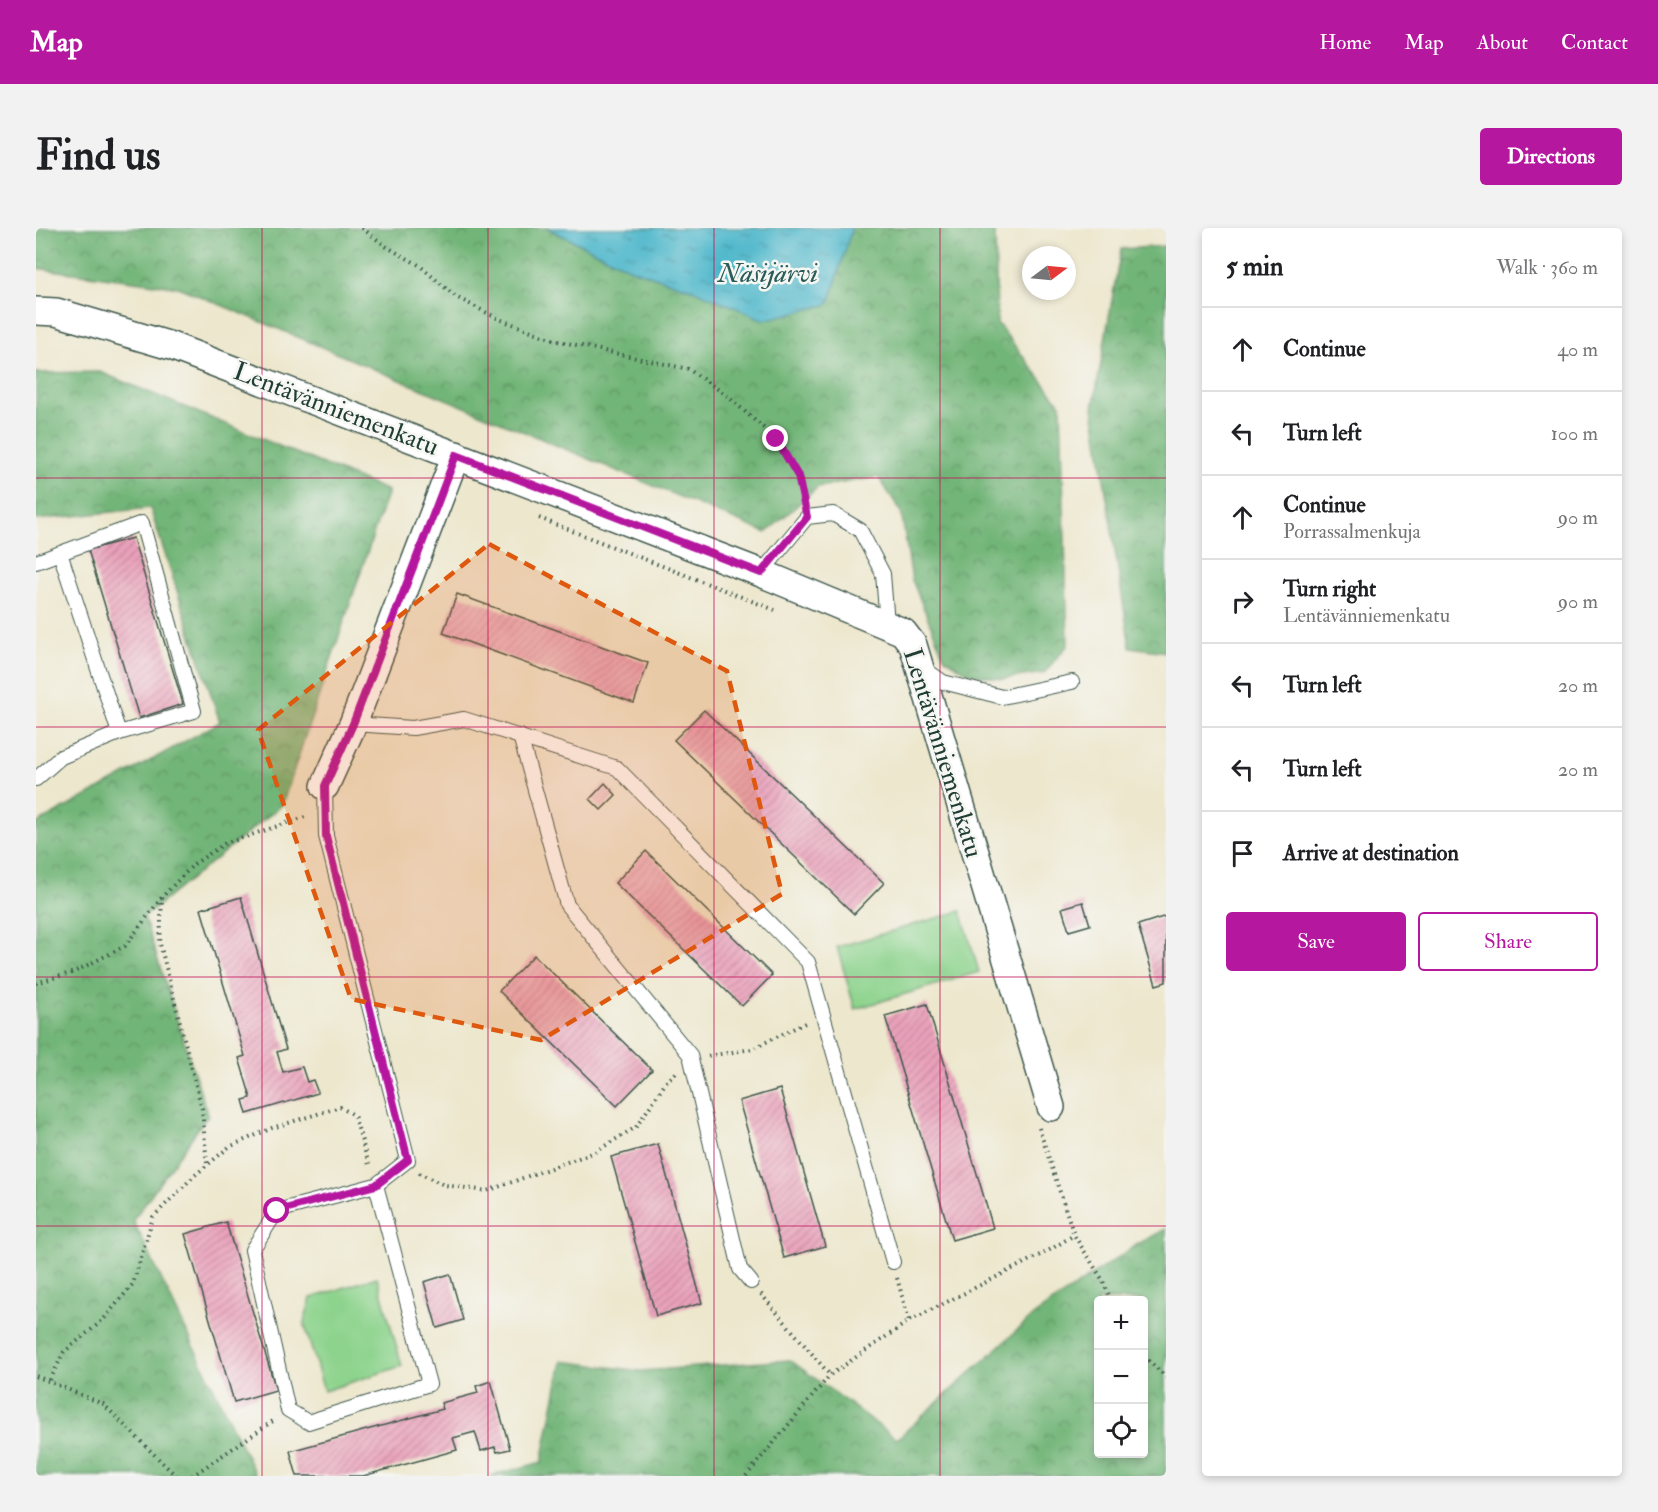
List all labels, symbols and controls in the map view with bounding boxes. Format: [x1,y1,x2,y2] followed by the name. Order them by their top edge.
[30,25,83,60] text: Map
[1319,29,1371,56] text: Home
[1404,29,1444,56] text: Map
[1477,29,1528,56] text: About
[1561,29,1628,56] text: Contact
[1480,128,1622,185] button: Directions
[36,130,160,182] text: Find us
[1022,246,1076,300] north arrow
[1226,251,1283,283] text: 5 min
[1496,255,1598,280] text: Walk · 360 m
[716,257,818,290] water label: Näsijärvi
[1226,333,1259,366] icon: ahead
[1283,335,1366,363] text: Continue
[1557,337,1598,362] text: 40 m
[229,355,443,463] street label: Lentävänniemenkatu
[1226,417,1259,450] icon: left
[1283,419,1362,447] text: Turn left
[1551,421,1598,446] text: 100 m
[762,425,788,451] route end
[1283,491,1366,519] text: Continue
[1226,501,1259,534] icon: ahead
[1558,505,1598,530] text: 90 m
[1283,519,1421,544] text: Porrassalmenkuja
[1283,575,1376,603] text: Turn right
[1226,585,1259,618] icon: right
[1558,589,1598,614] text: 90 m
[1283,603,1450,628] text: Lentävänniemenkatu
[896,645,990,861] street label: Lentävänniemenkatu
[1226,669,1259,702] icon: left
[1283,671,1362,699] text: Turn left
[1558,673,1598,698] text: 20 m
[1226,753,1259,786] icon: left
[1283,755,1362,783] text: Turn left
[1558,757,1598,782] text: 20 m
[1226,837,1259,870] icon: arrive
[1283,839,1459,867] text: Arrive at destination
[1226,912,1406,971] button: Save
[1418,912,1598,971] button: Share
[263,1197,289,1223] route start
[1094,1296,1148,1458] map controls
[1094,1296,1148,1350] button: +
[1094,1350,1148,1404] button: −
[1094,1404,1148,1458] button: locate

